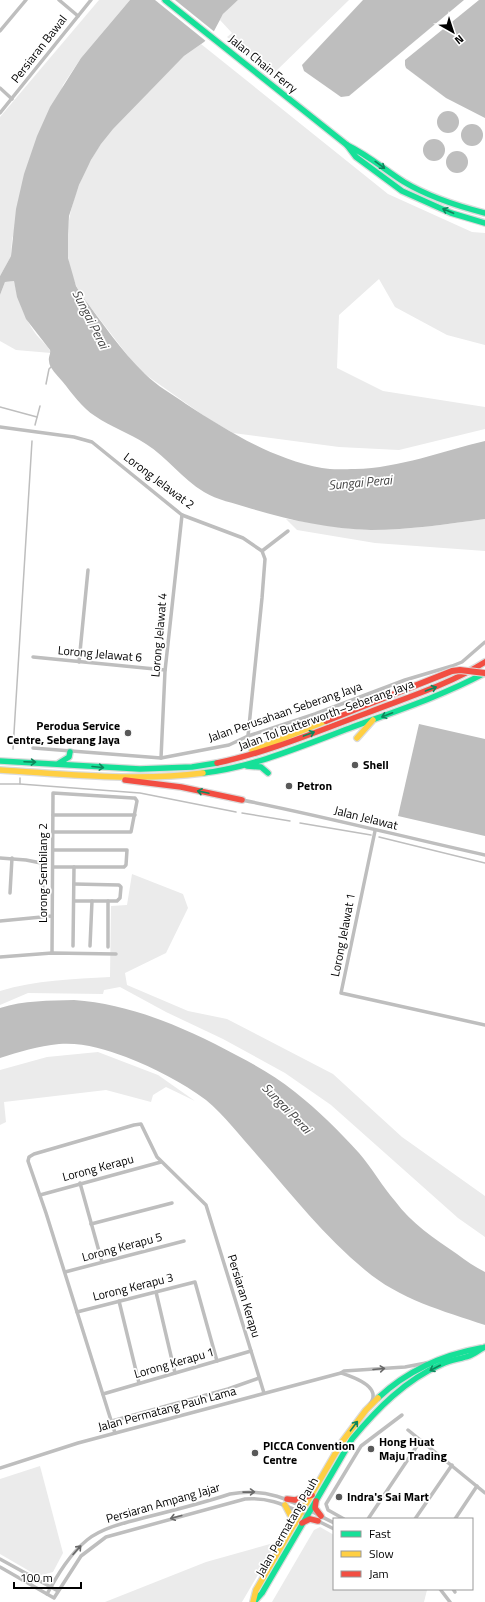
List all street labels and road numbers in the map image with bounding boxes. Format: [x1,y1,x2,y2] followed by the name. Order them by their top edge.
[6,11,71,87] street label: Persiaran Bawal
[225,30,302,98] street label: Jalan Chain Ferry
[120,448,199,514] street label: Lorong Jelawat 2
[145,592,172,678] street label: Lorong Jelawat 4
[57,640,143,667] street label: Lorong Jelawat 6
[235,674,416,755] street label: Jalan Tol Butterworth–Seberang Jaya
[205,676,364,747] street label: Jalan Perusahaan Seberang Jaya
[332,800,401,835] street label: Jalan Jelawat
[33,823,52,923] street label: Lorong Sembilang 2
[325,892,360,978] street label: Lorong Jelawat 1
[60,1149,136,1186] street label: Lorong Kerapu
[80,1227,164,1266] street label: Lorong Kerapu 5
[223,1252,266,1340] street label: Persiaran Kerapu
[91,1267,175,1306] street label: Lorong Kerapu 3
[132,1342,216,1383] street label: Lorong Kerapu 1
[96,1381,238,1436] street label: Jalan Permatang Pauh Lama
[250,1473,323,1580] street label: Jalan Permatang Pauh
[104,1477,222,1528] street label: Persiaran Ampang Jajar

